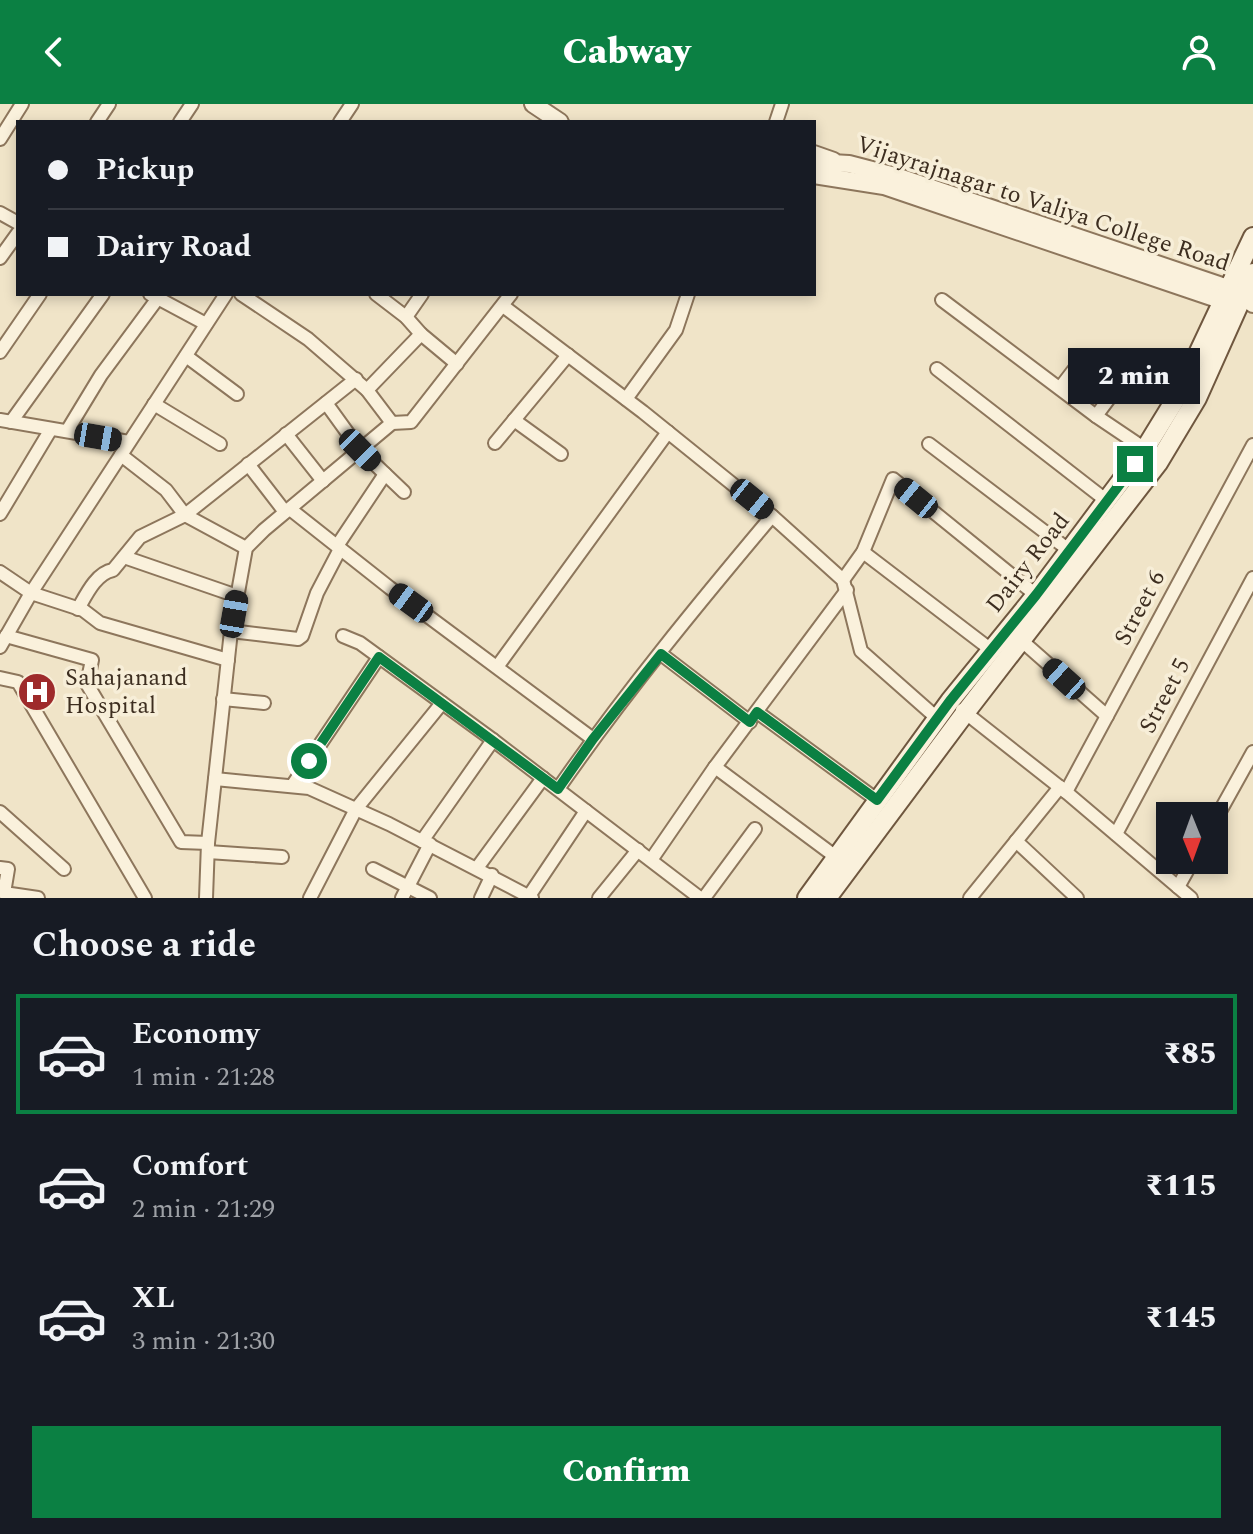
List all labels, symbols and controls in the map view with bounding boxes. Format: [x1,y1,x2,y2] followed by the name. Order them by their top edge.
[563,25,690,80] text: Cabway
[32,30,76,74] icon: back
[1177,30,1221,74] icon: person
[852,127,1234,281] street label: Vijayrajnagar to Valiya College Road
[96,147,194,193] text: Pickup
[96,224,251,270] text: Dairy Road
[1069,348,1201,404] callout: 2 min
[1098,356,1170,396] text: 2 min
[72,421,124,453] car
[335,425,385,475] car
[1117,446,1153,482] route end
[890,474,942,522] car
[726,475,778,523] car
[977,505,1079,621] street label: Dairy Road
[1105,564,1175,652] street label: Street 6
[385,579,437,627] car
[218,588,250,640] car
[1130,652,1200,740] street label: Street 5
[1038,654,1090,704] car
[65,660,188,724] place label: Sahajanand Hospital
[16,671,58,713] hospital icon: Sahajanand Hospital
[291,743,327,779] route start
[1156,802,1228,874] north arrow
[1156,802,1228,874] map controls
[32,918,256,973] text: Choose a ride
[132,1011,259,1057] text: Economy
[36,1018,108,1090] icon: car
[1163,1031,1217,1077] text: ₹85
[132,1057,275,1097] text: 1 min · 21:28
[132,1143,248,1189] text: Comfort
[36,1150,108,1222] icon: car
[1145,1163,1217,1209] text: ₹115
[132,1189,275,1229] text: 2 min · 21:29
[132,1275,175,1321] text: XL
[36,1282,108,1354] icon: car
[1145,1295,1217,1341] text: ₹145
[132,1321,275,1361] text: 3 min · 21:30
[32,1426,1221,1518] button: Confirm

